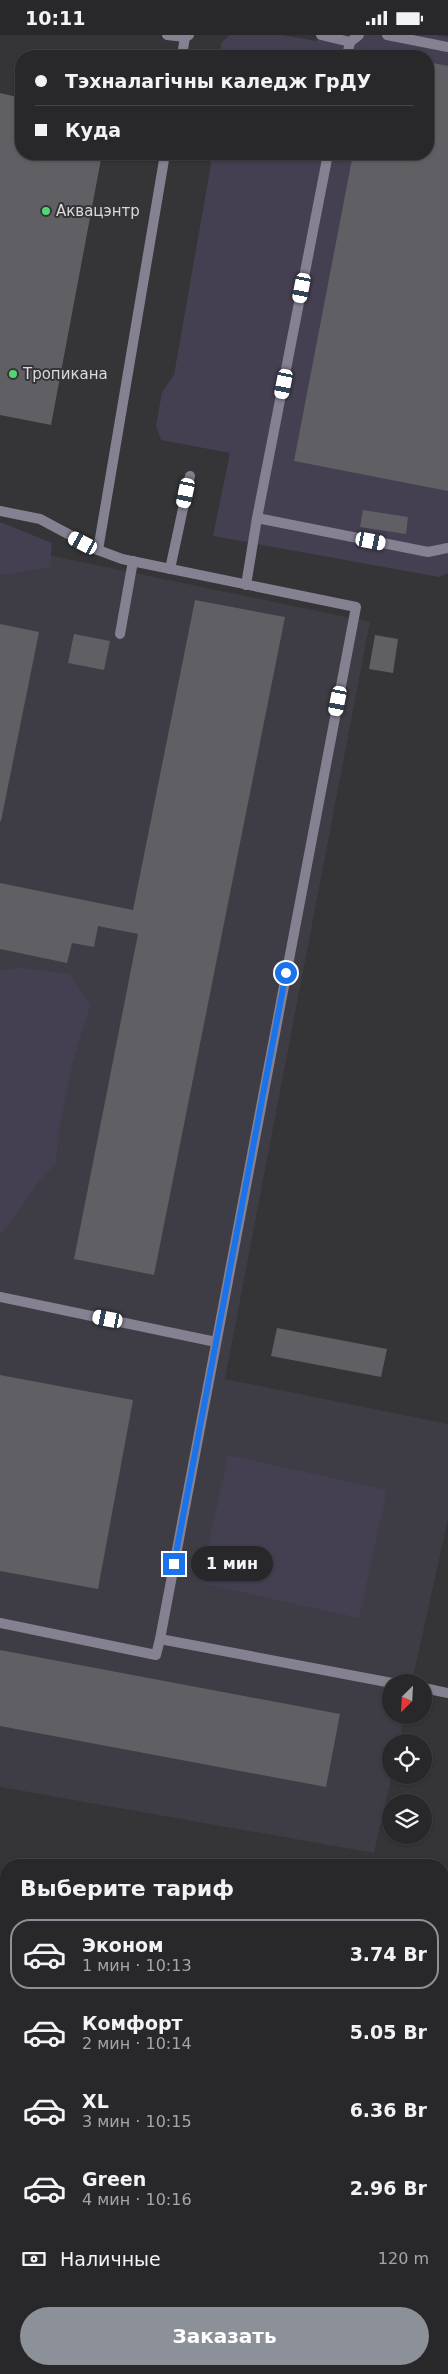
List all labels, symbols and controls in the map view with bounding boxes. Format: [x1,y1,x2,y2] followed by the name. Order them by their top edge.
[25,7,85,29] text: 10:11
[65,70,371,92] text: Тэхналагічны каледж ГрДУ
[65,119,121,141] text: Куда
[56,202,140,220] place label: Аквацэнтр
[40,205,52,217] marker: Аквацэнтр
[291,272,312,304] car
[22,365,108,383] place label: Тропикана
[7,368,19,380] marker: Тропикана
[273,368,294,400] car
[175,477,196,509] car
[66,529,99,557] car
[354,531,387,551] car
[327,685,348,717] car
[275,962,297,984] route start
[91,1309,124,1329] car
[192,1547,274,1581] callout: 1 мин
[163,1553,185,1575] route end
[206,1554,258,1573] text: 1 мин
[382,1674,432,1724] north arrow
[382,1674,432,1844] map controls
[382,1734,432,1784] button: locate
[382,1794,432,1844] button: layers
[20,1876,234,1901] text: Выберите тариф
[22,1932,67,1977] icon: car
[82,1934,164,1956] text: Эконом
[350,1943,427,1965] text: 3.74 Br
[82,1956,192,1975] text: 1 мин · 10:13
[22,2010,67,2055] icon: car
[82,2012,183,2034] text: Комфорт
[350,2021,427,2043] text: 5.05 Br
[82,2034,192,2053] text: 2 мин · 10:14
[22,2088,67,2133] icon: car
[82,2090,109,2112] text: XL
[350,2099,427,2121] text: 6.36 Br
[82,2112,192,2131] text: 3 мин · 10:15
[22,2166,67,2211] icon: car
[82,2168,146,2190] text: Green
[350,2177,427,2199] text: 2.96 Br
[82,2190,192,2209] text: 4 мин · 10:16
[20,2245,48,2273] icon: cash
[60,2248,161,2270] text: Наличные
[378,2249,429,2268] text: 120 m
[20,2307,429,2365] button: Заказать

